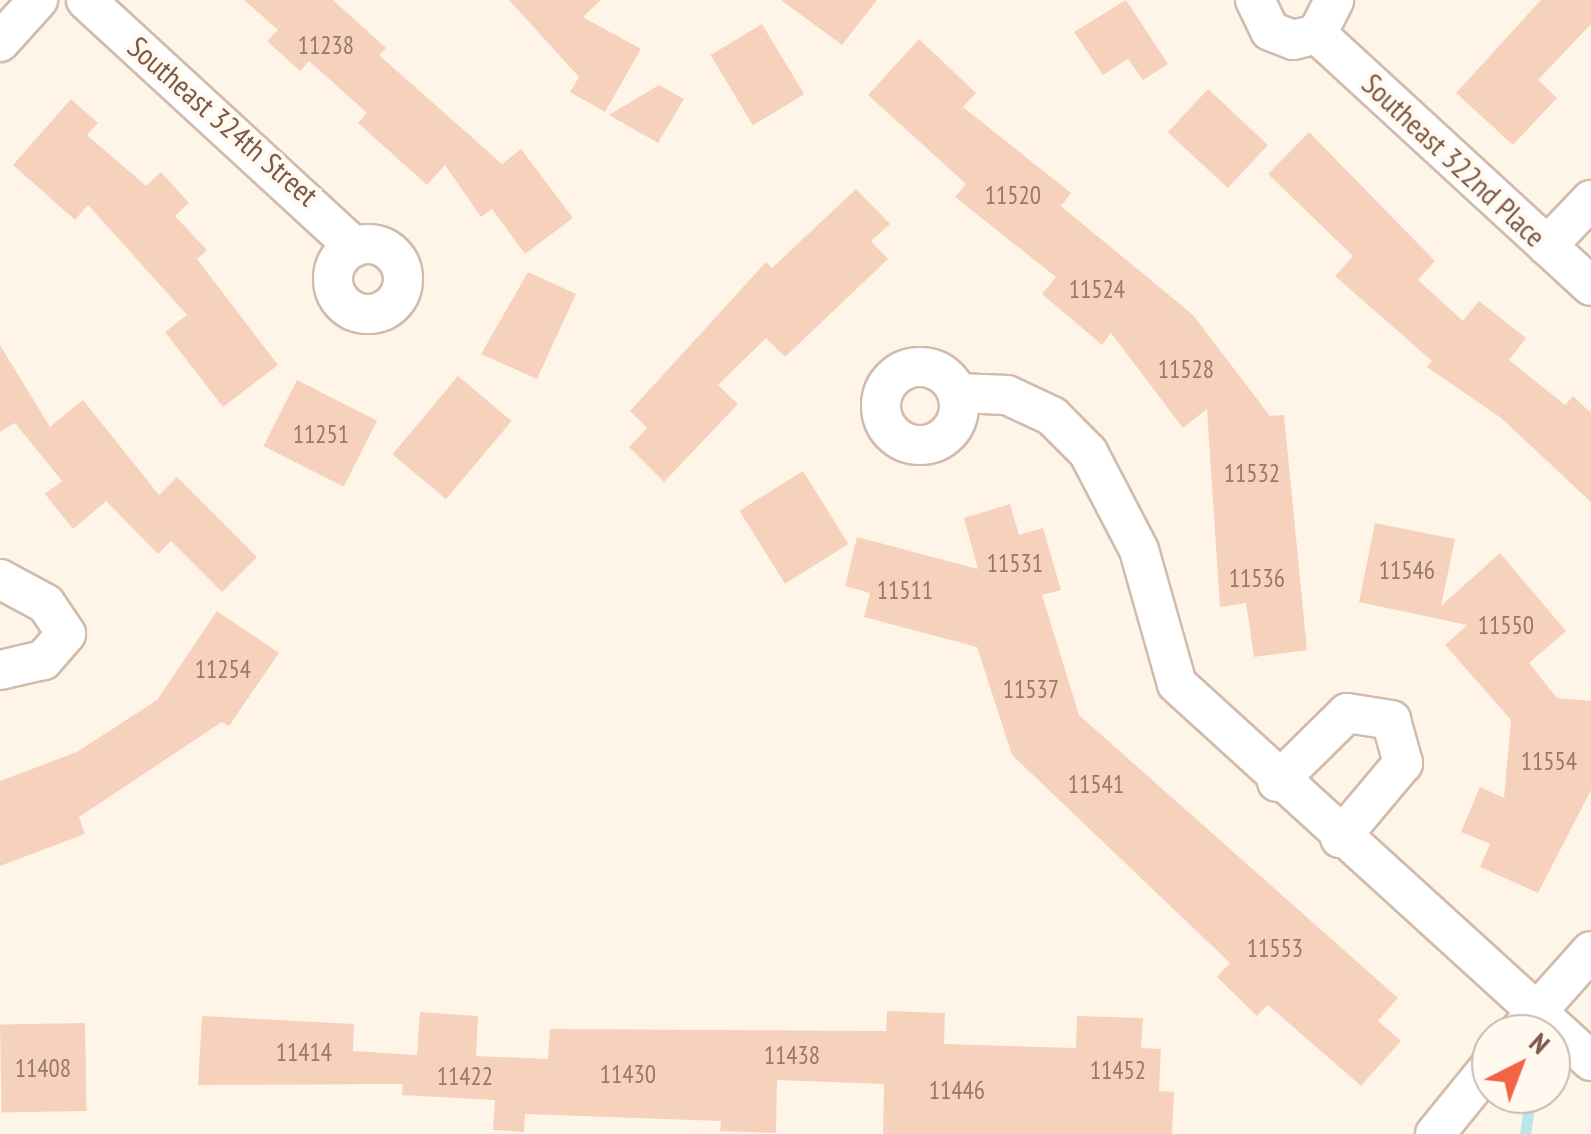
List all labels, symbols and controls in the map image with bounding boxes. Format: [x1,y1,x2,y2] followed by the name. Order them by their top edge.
[121,29,325,213] street label: Southeast 324th Street
[298,30,354,60] house number: 11238
[1355,66,1553,254] street label: Southeast 322nd Place
[985,180,1041,210] house number: 11520
[1069,274,1125,304] house number: 11524
[1158,354,1214,384] house number: 11528
[293,419,349,449] house number: 11251
[1224,458,1280,488] house number: 11532
[987,548,1043,578] house number: 11531
[1379,555,1435,585] house number: 11546
[1229,563,1285,593] house number: 11536
[877,575,933,605] house number: 11511
[1478,610,1534,640] house number: 11550
[195,654,251,684] house number: 11254
[1003,674,1059,704] house number: 11537
[1521,746,1577,776] house number: 11554
[1068,769,1124,799] house number: 11541
[1247,933,1303,963] house number: 11553
[1471,1014,1571,1114] north arrow
[1522,1024,1558,1062] text: N
[276,1037,332,1067] house number: 11414
[764,1040,820,1070] house number: 11438
[15,1053,71,1083] house number: 11408
[1090,1055,1146,1085] house number: 11452
[600,1059,656,1089] house number: 11430
[437,1061,493,1091] house number: 11422
[929,1075,985,1105] house number: 11446

